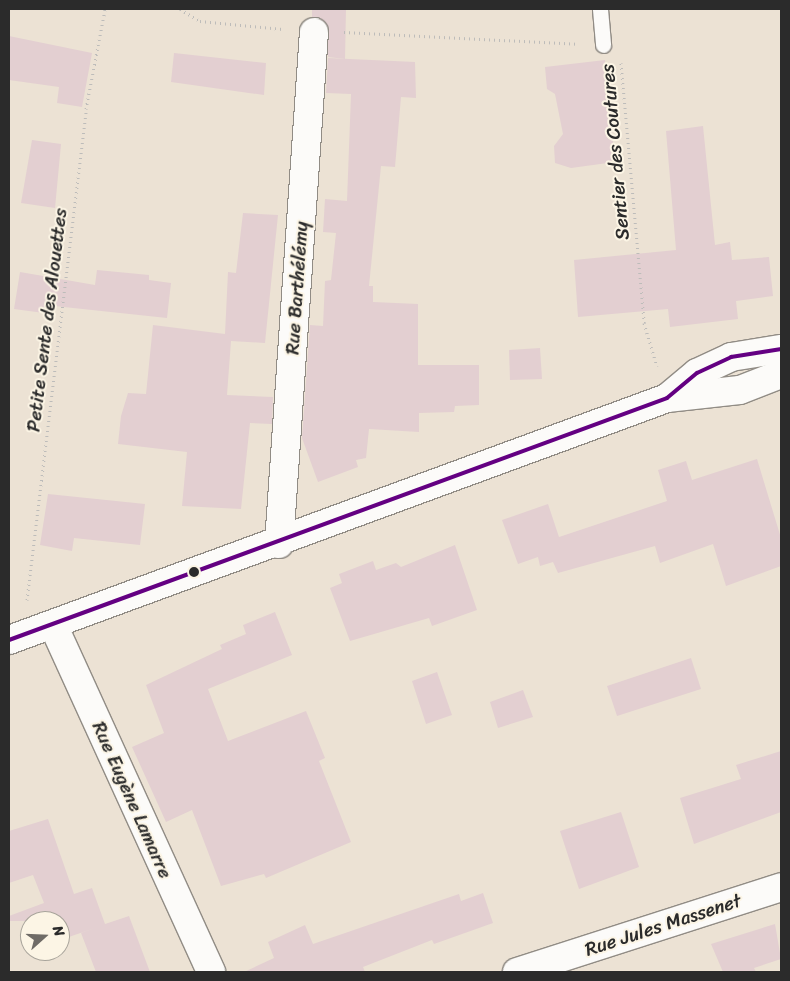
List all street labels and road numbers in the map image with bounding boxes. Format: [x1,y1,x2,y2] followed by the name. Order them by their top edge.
[596,63,634,241] street label: Sentier des Coutures
[22,206,72,434] street label: Petite Sente des Alouettes
[281,221,313,355] street label: Rue Barthélémy
[87,718,177,882] street label: Rue Eugène Lamarre
[581,889,745,961] street label: Rue Jules Massenet

